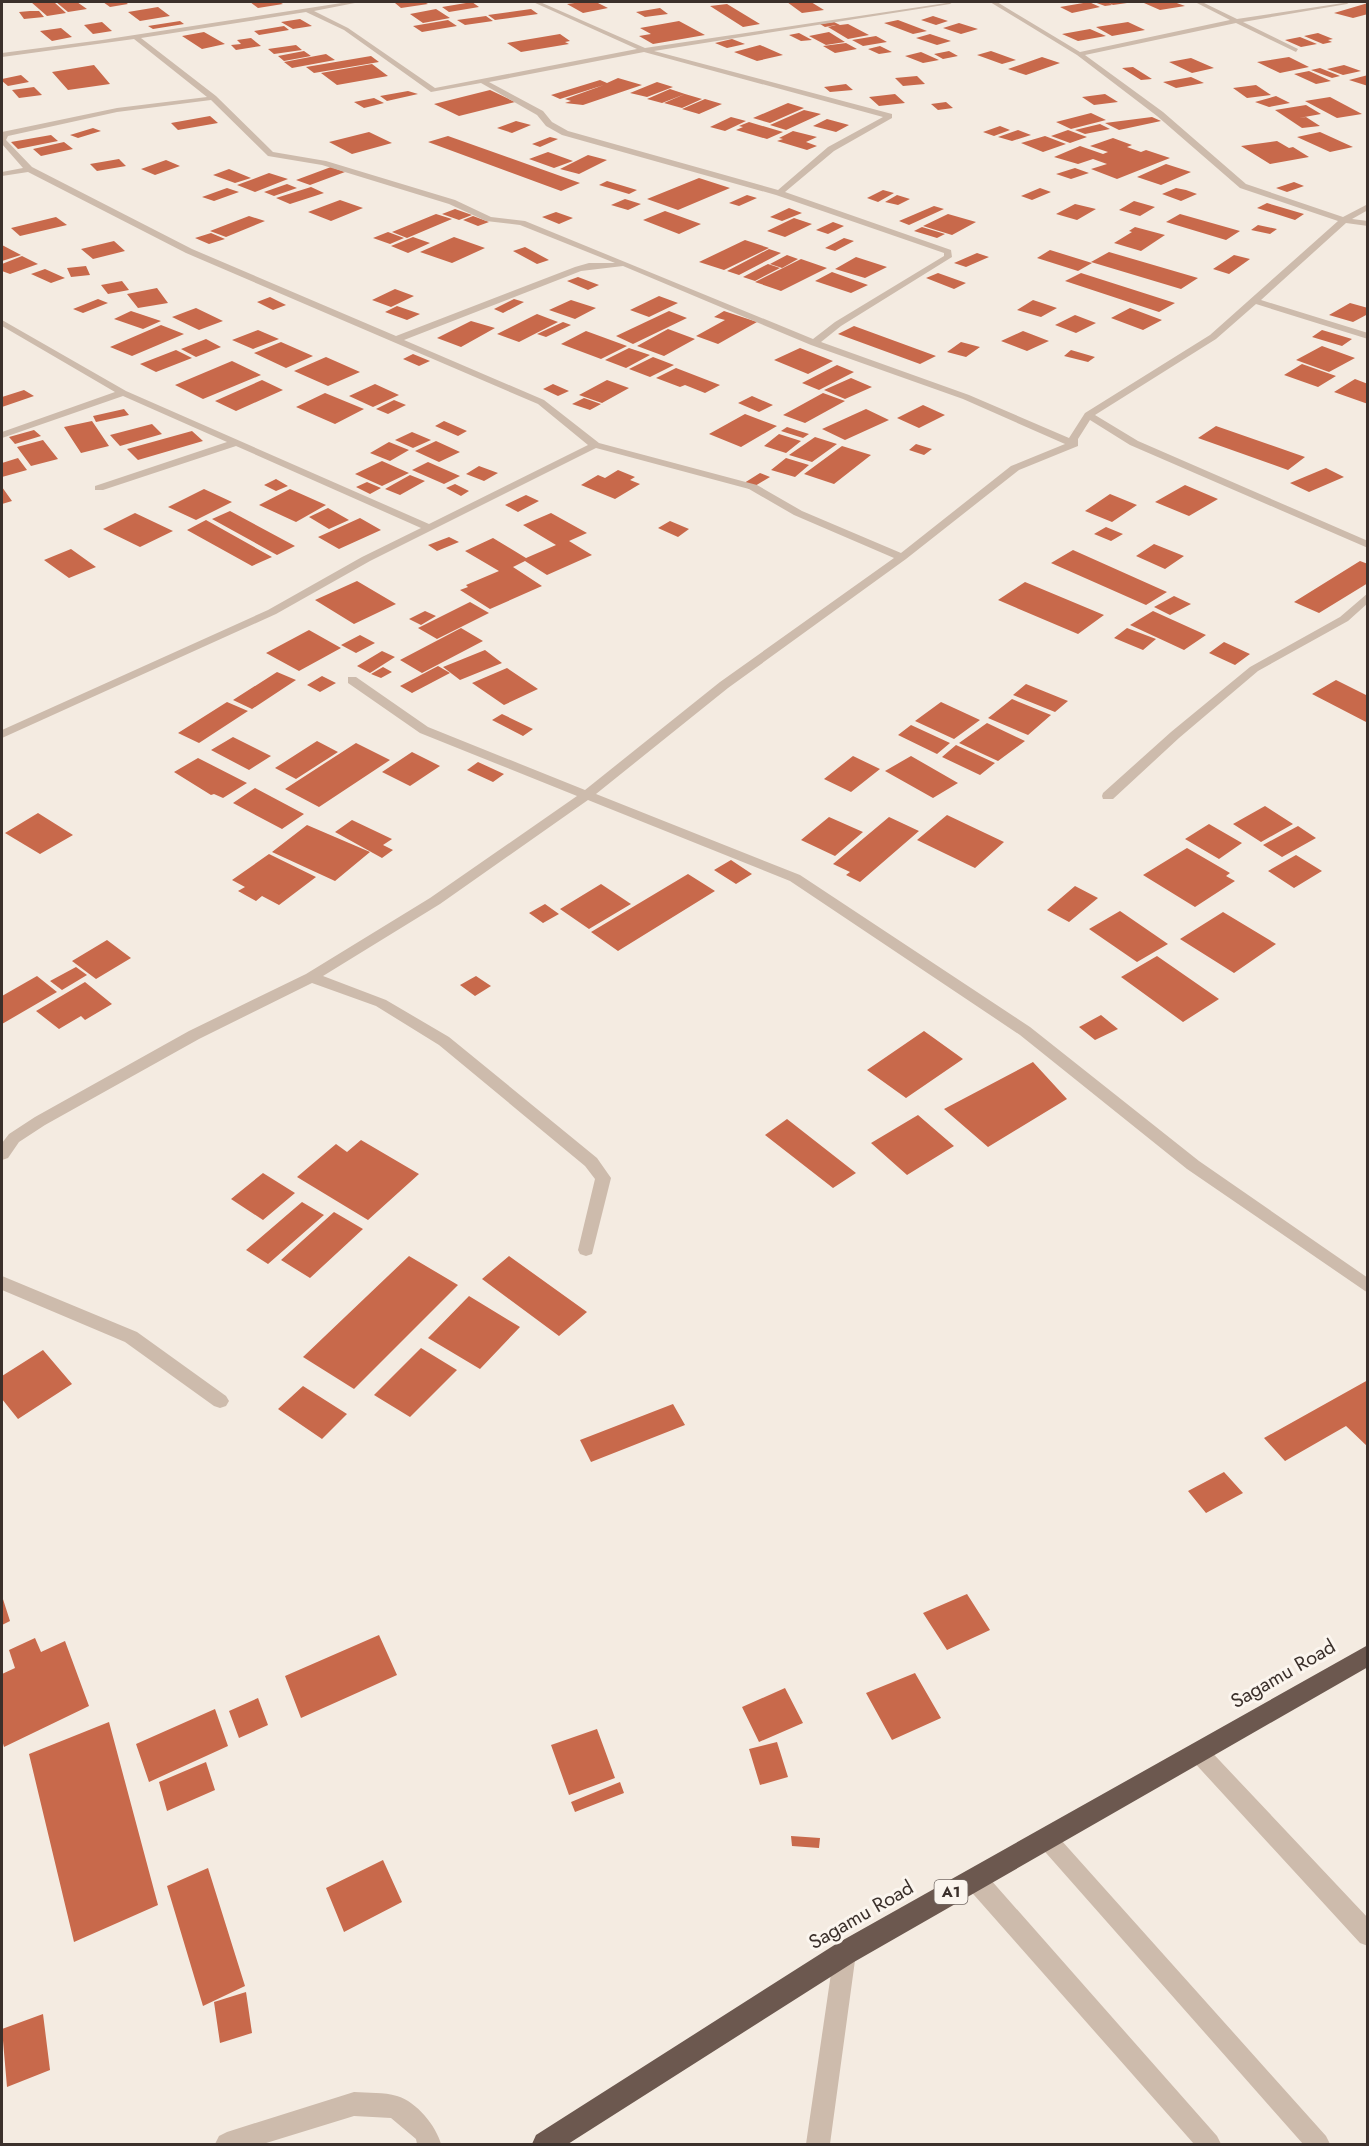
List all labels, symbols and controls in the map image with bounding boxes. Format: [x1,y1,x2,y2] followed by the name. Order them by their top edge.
[1225,1632,1341,1716] street label: Sagamu Road
[803,1873,919,1957] street label: Sagamu Road
[934,1880,968,1904] road number: A1

